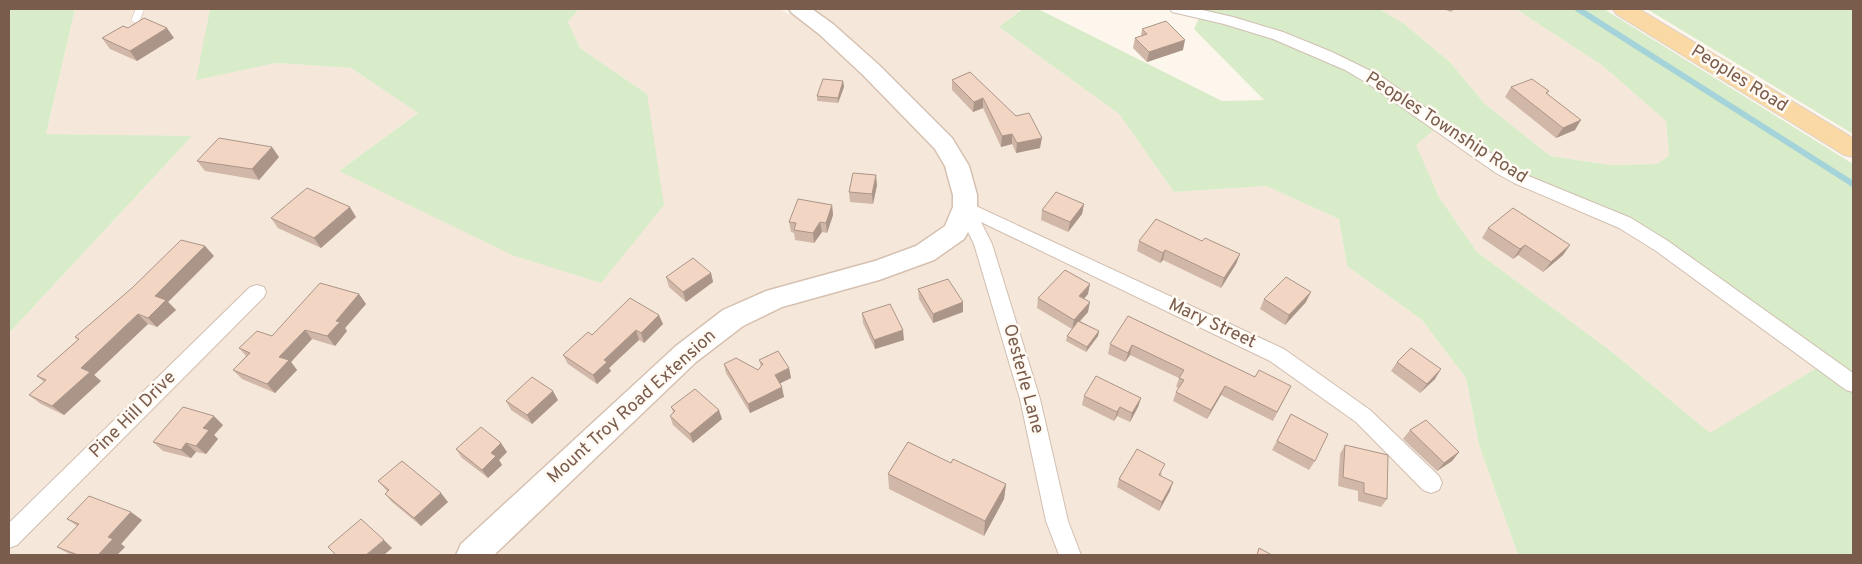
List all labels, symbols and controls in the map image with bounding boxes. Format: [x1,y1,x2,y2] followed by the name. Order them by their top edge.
[1686,40,1792,118] street label: Peoples Road
[1361,67,1531,189] street label: Peoples Township Road
[1164,294,1260,354] street label: Mary Street
[997,322,1049,436] street label: Oesterle Lane
[543,325,721,489] street label: Mount Troy Road Extension
[85,367,181,463] street label: Pine Hill Drive

